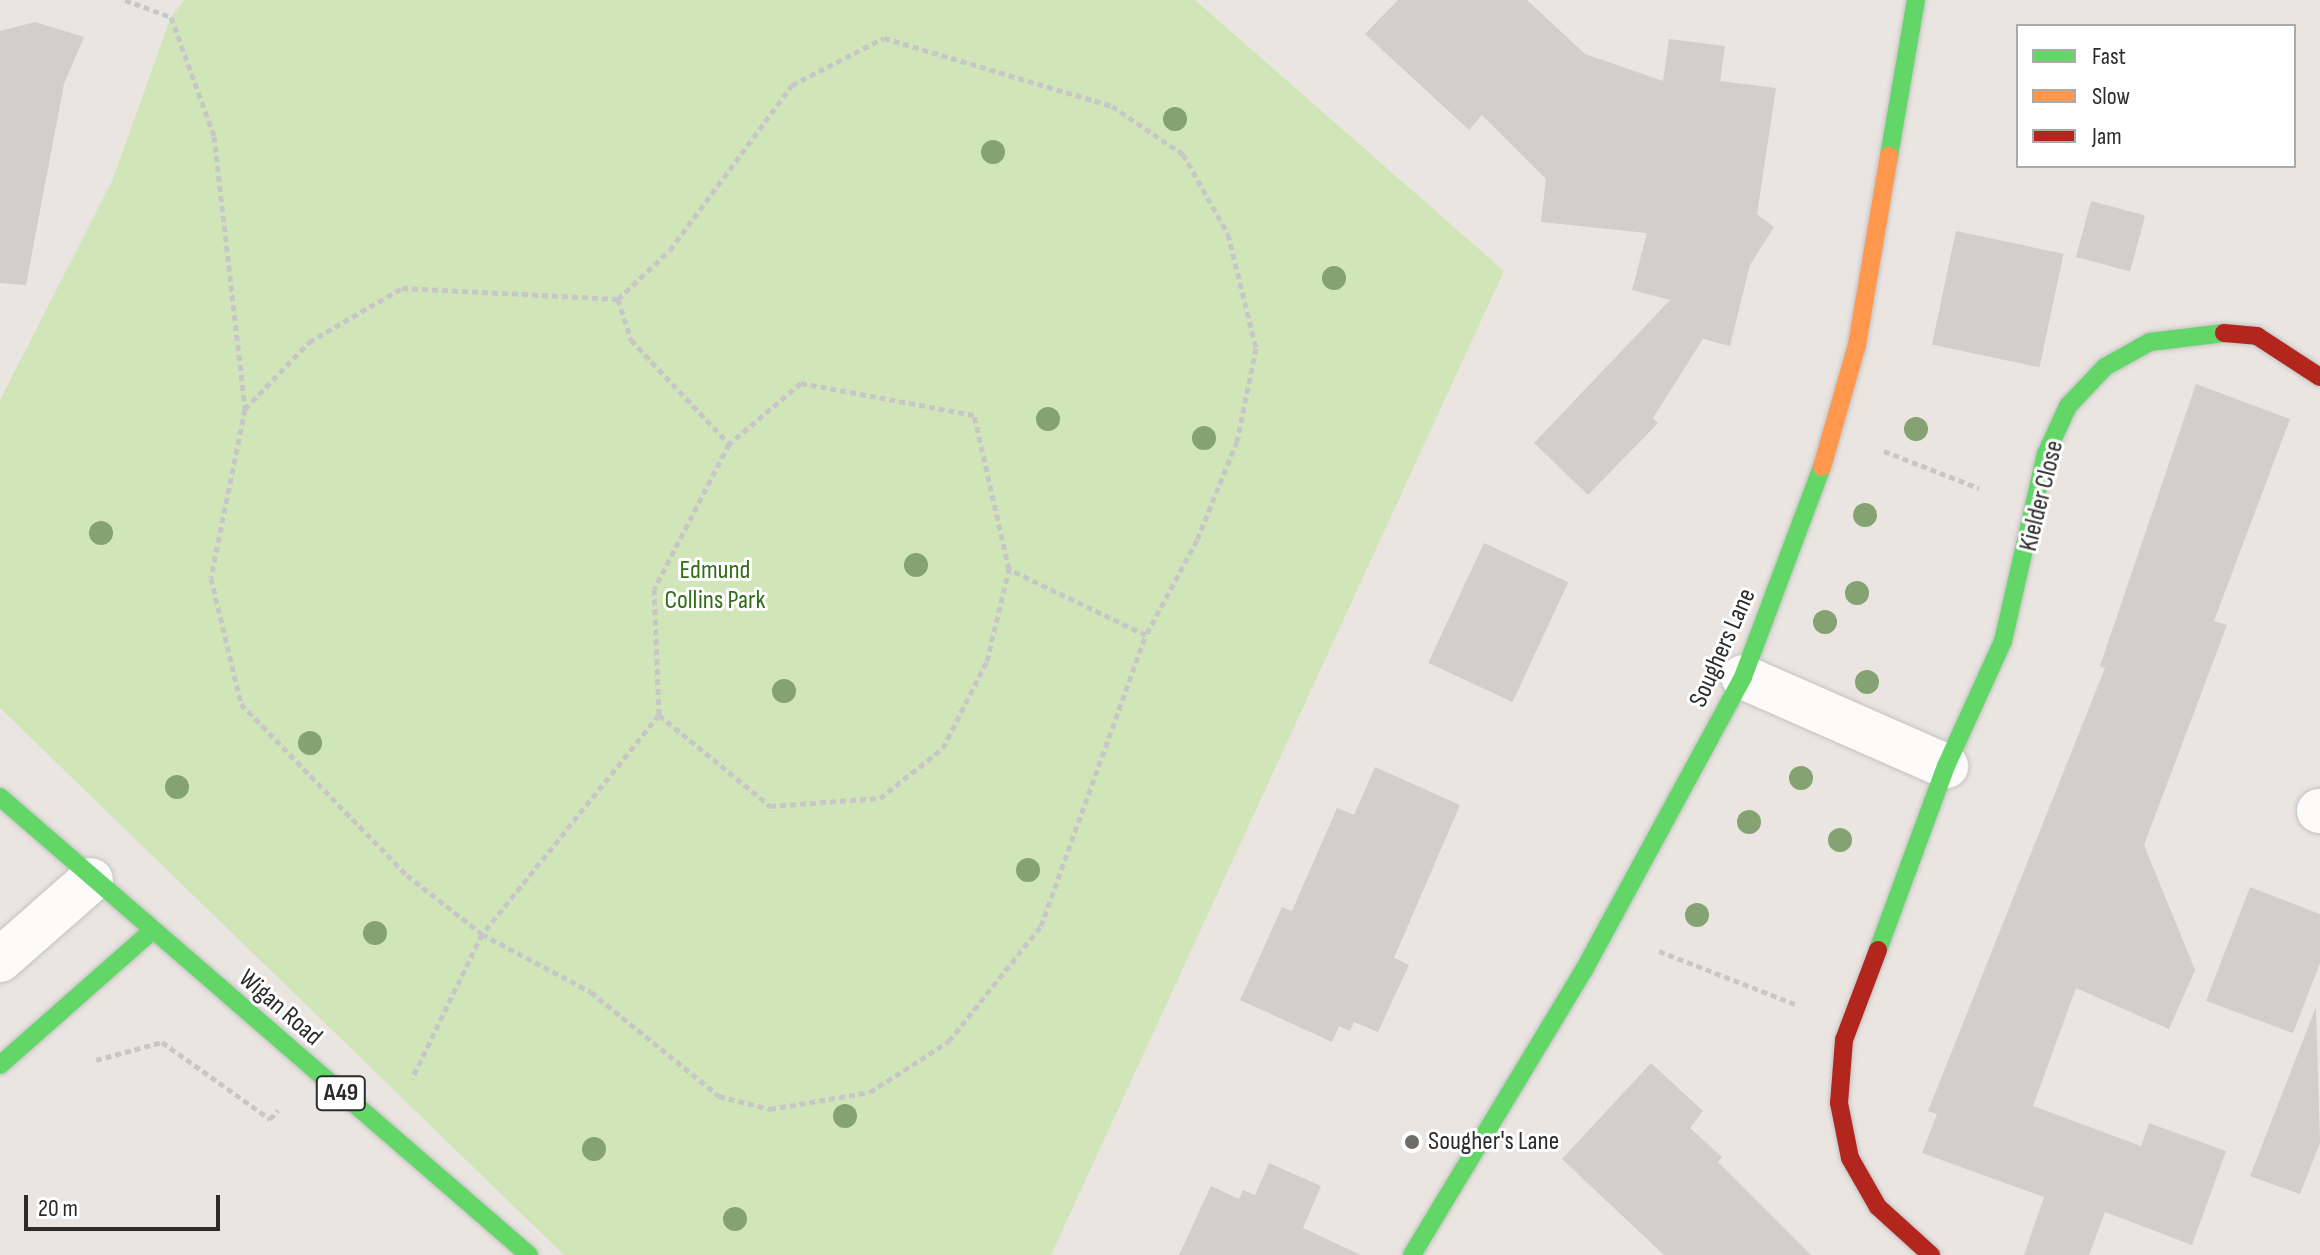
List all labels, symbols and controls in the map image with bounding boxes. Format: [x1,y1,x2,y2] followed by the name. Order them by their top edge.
[2016,24,2296,168] legend
[2092,42,2126,71] text: Fast
[2092,82,2130,111] text: Slow
[2092,122,2122,151] text: Jam
[2013,437,2071,555] street label: Kielder Close
[665,555,765,616] park label: Edmund Collins Park
[1683,584,1763,712] street label: Soughers Lane
[232,963,328,1053] street label: Wigan Road
[315,1073,367,1113] road number: A49
[1428,1126,1559,1158] place label: Sougher's Lane
[1403,1133,1421,1151] marker: Sougher's Lane
[28,1179,224,1229] scale bar
[38,1194,78,1223] text: 20 m

